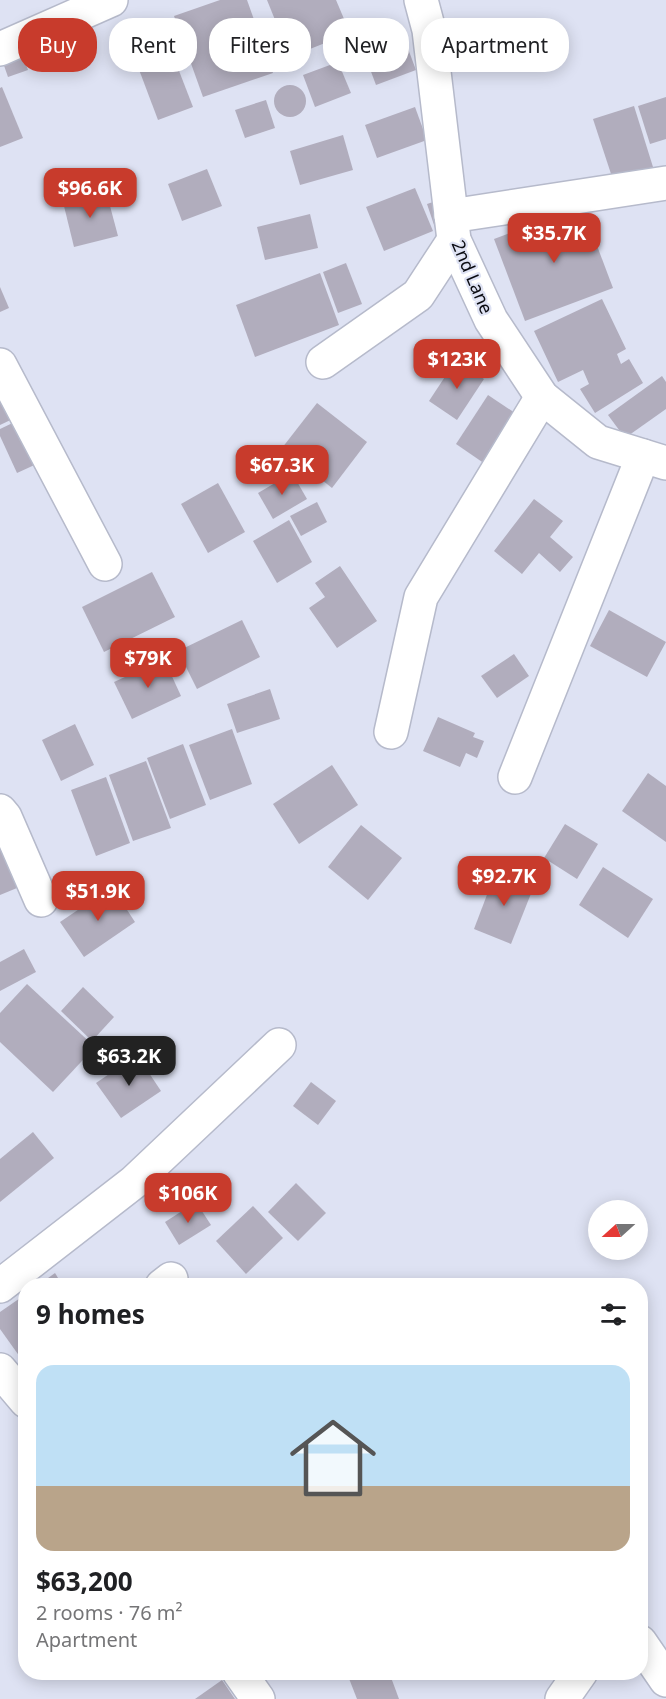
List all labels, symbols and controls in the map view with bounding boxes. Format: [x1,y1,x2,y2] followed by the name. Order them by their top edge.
[18,18,97,72] chip: Buy
[109,18,197,72] chip: Rent
[209,18,311,72] chip: Filters
[323,18,409,72] chip: New
[421,18,569,72] chip: Apartment
[41,168,139,219] pin: $96.6K
[58,174,122,201] text: $96.6K
[505,213,603,264] pin: $35.7K
[522,219,586,246] text: $35.7K
[447,236,499,317] street label: 2nd Lane
[415,339,499,390] pin: $123K
[427,345,487,372] text: $123K
[233,445,331,496] pin: $67.3K
[250,451,314,478] text: $67.3K
[112,638,184,689] pin: $79K
[124,644,172,671] text: $79K
[455,856,553,907] pin: $92.7K
[472,862,536,889] text: $92.7K
[49,871,147,922] pin: $51.9K
[66,877,130,904] text: $51.9K
[80,1036,178,1087] pin: $63.2K
[97,1042,161,1069] text: $63.2K
[146,1173,230,1224] pin: $106K
[158,1179,218,1206] text: $106K
[588,1200,648,1260] north arrow
[588,1200,648,1260] map controls
[36,1296,145,1332] text: 9 homes
[597,1298,630,1331] icon: filters
[279,1404,387,1512] icon: home
[36,1563,133,1599] text: $63,200
[36,1599,183,1626] text: 2 rooms · 76 m²
[36,1626,137,1653] text: Apartment

